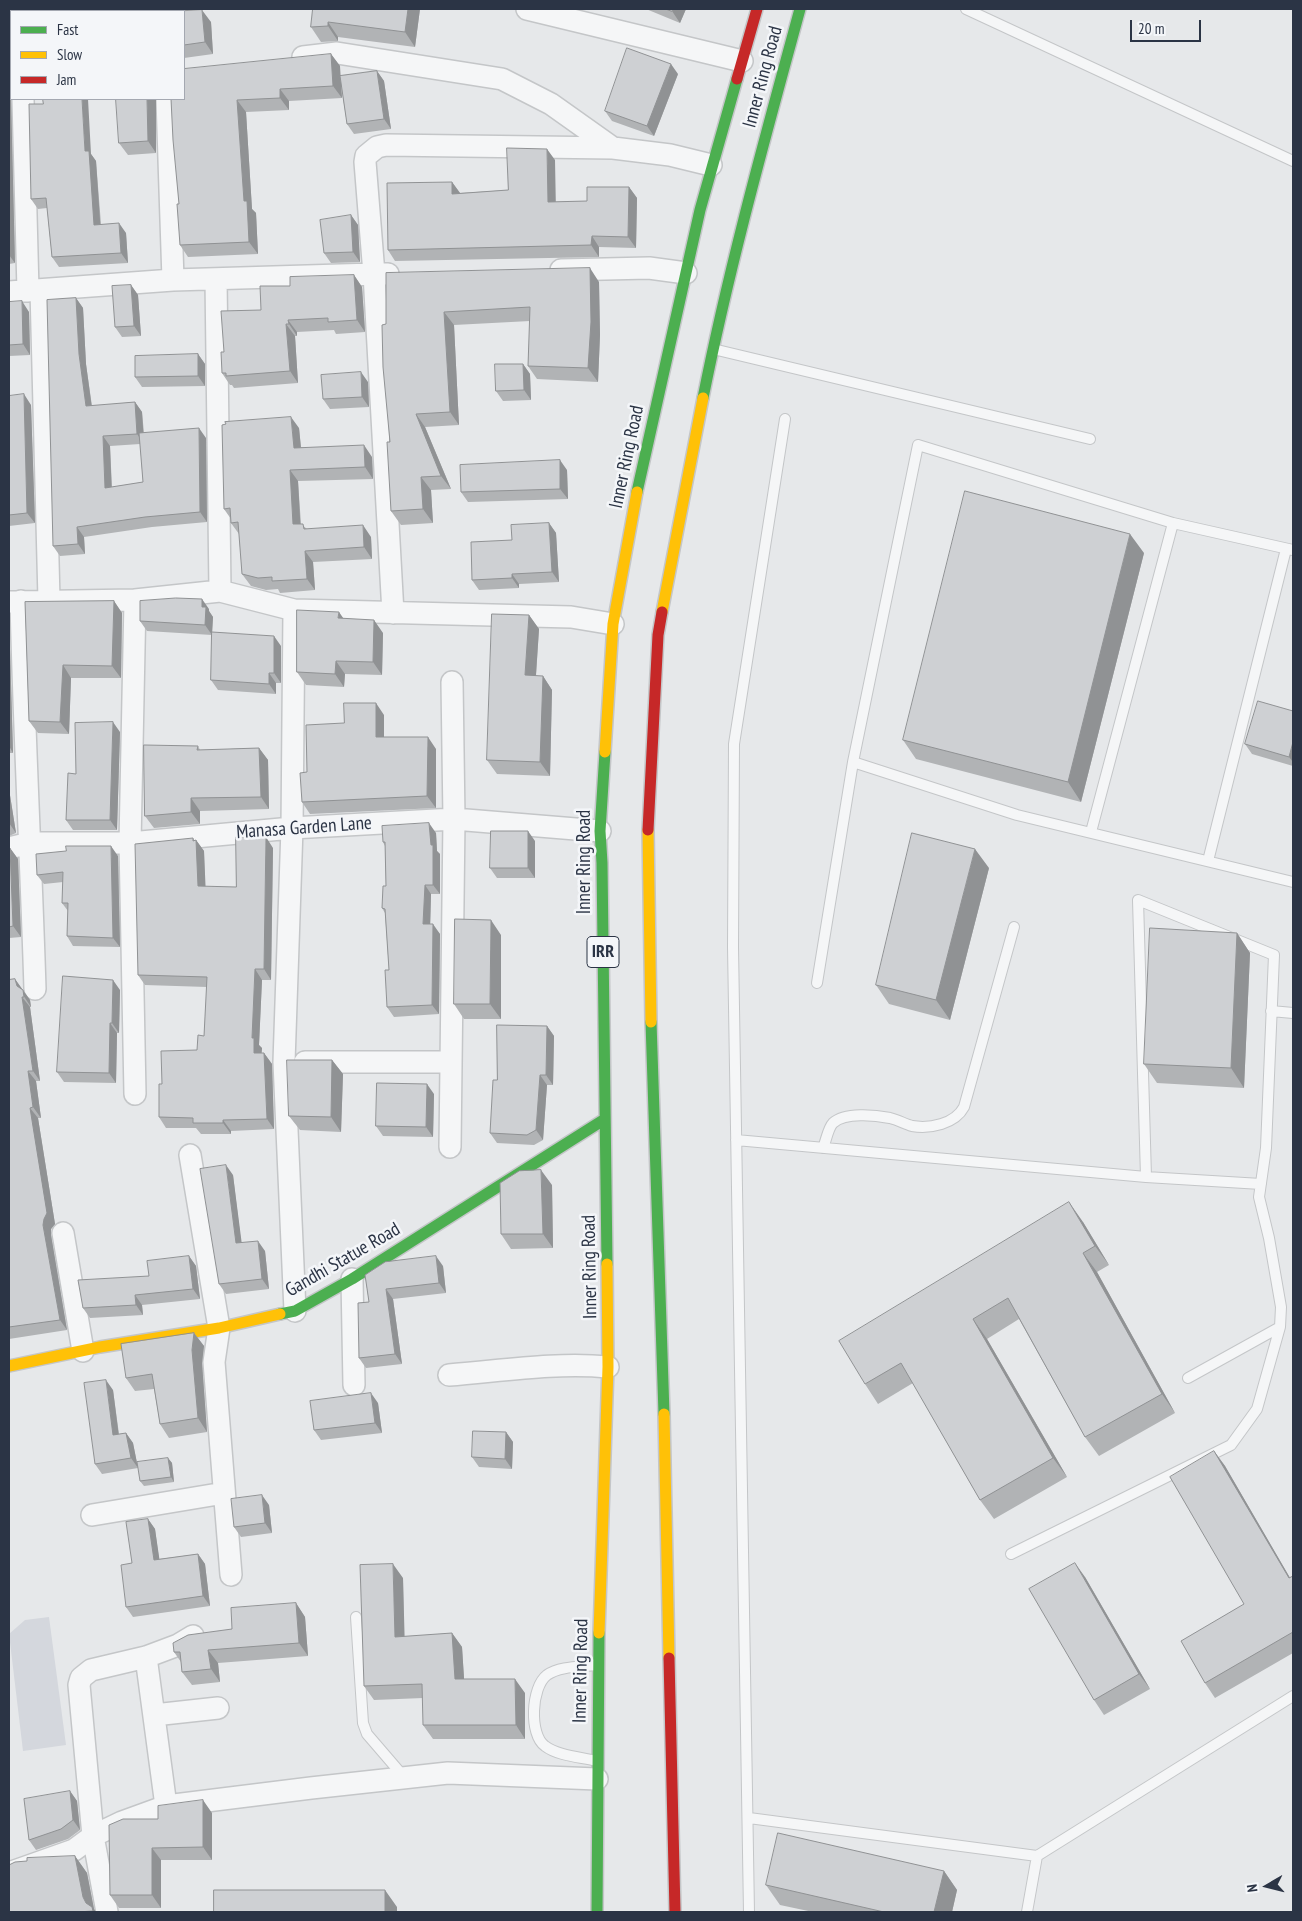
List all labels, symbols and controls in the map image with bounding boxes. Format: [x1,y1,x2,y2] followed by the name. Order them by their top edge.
[10,10,185,100] legend
[1132,10,1203,42] scale bar
[1138,19,1164,38] text: 20 m
[57,20,78,39] text: Fast
[738,24,788,130] street label: Inner Ring Road
[57,45,82,64] text: Slow
[57,70,76,89] text: Jam
[605,404,649,510] street label: Inner Ring Road
[574,810,596,914] street label: Inner Ring Road
[236,812,372,844] street label: Manasa Garden Lane
[587,936,619,968] road number: IRR
[578,1215,602,1319] street label: Inner Ring Road
[282,1218,404,1302] street label: Gandhi Statue Road
[569,1619,593,1723] street label: Inner Ring Road
[1242,1861,1292,1911] north arrow
[1243,1883,1262,1893] text: N

